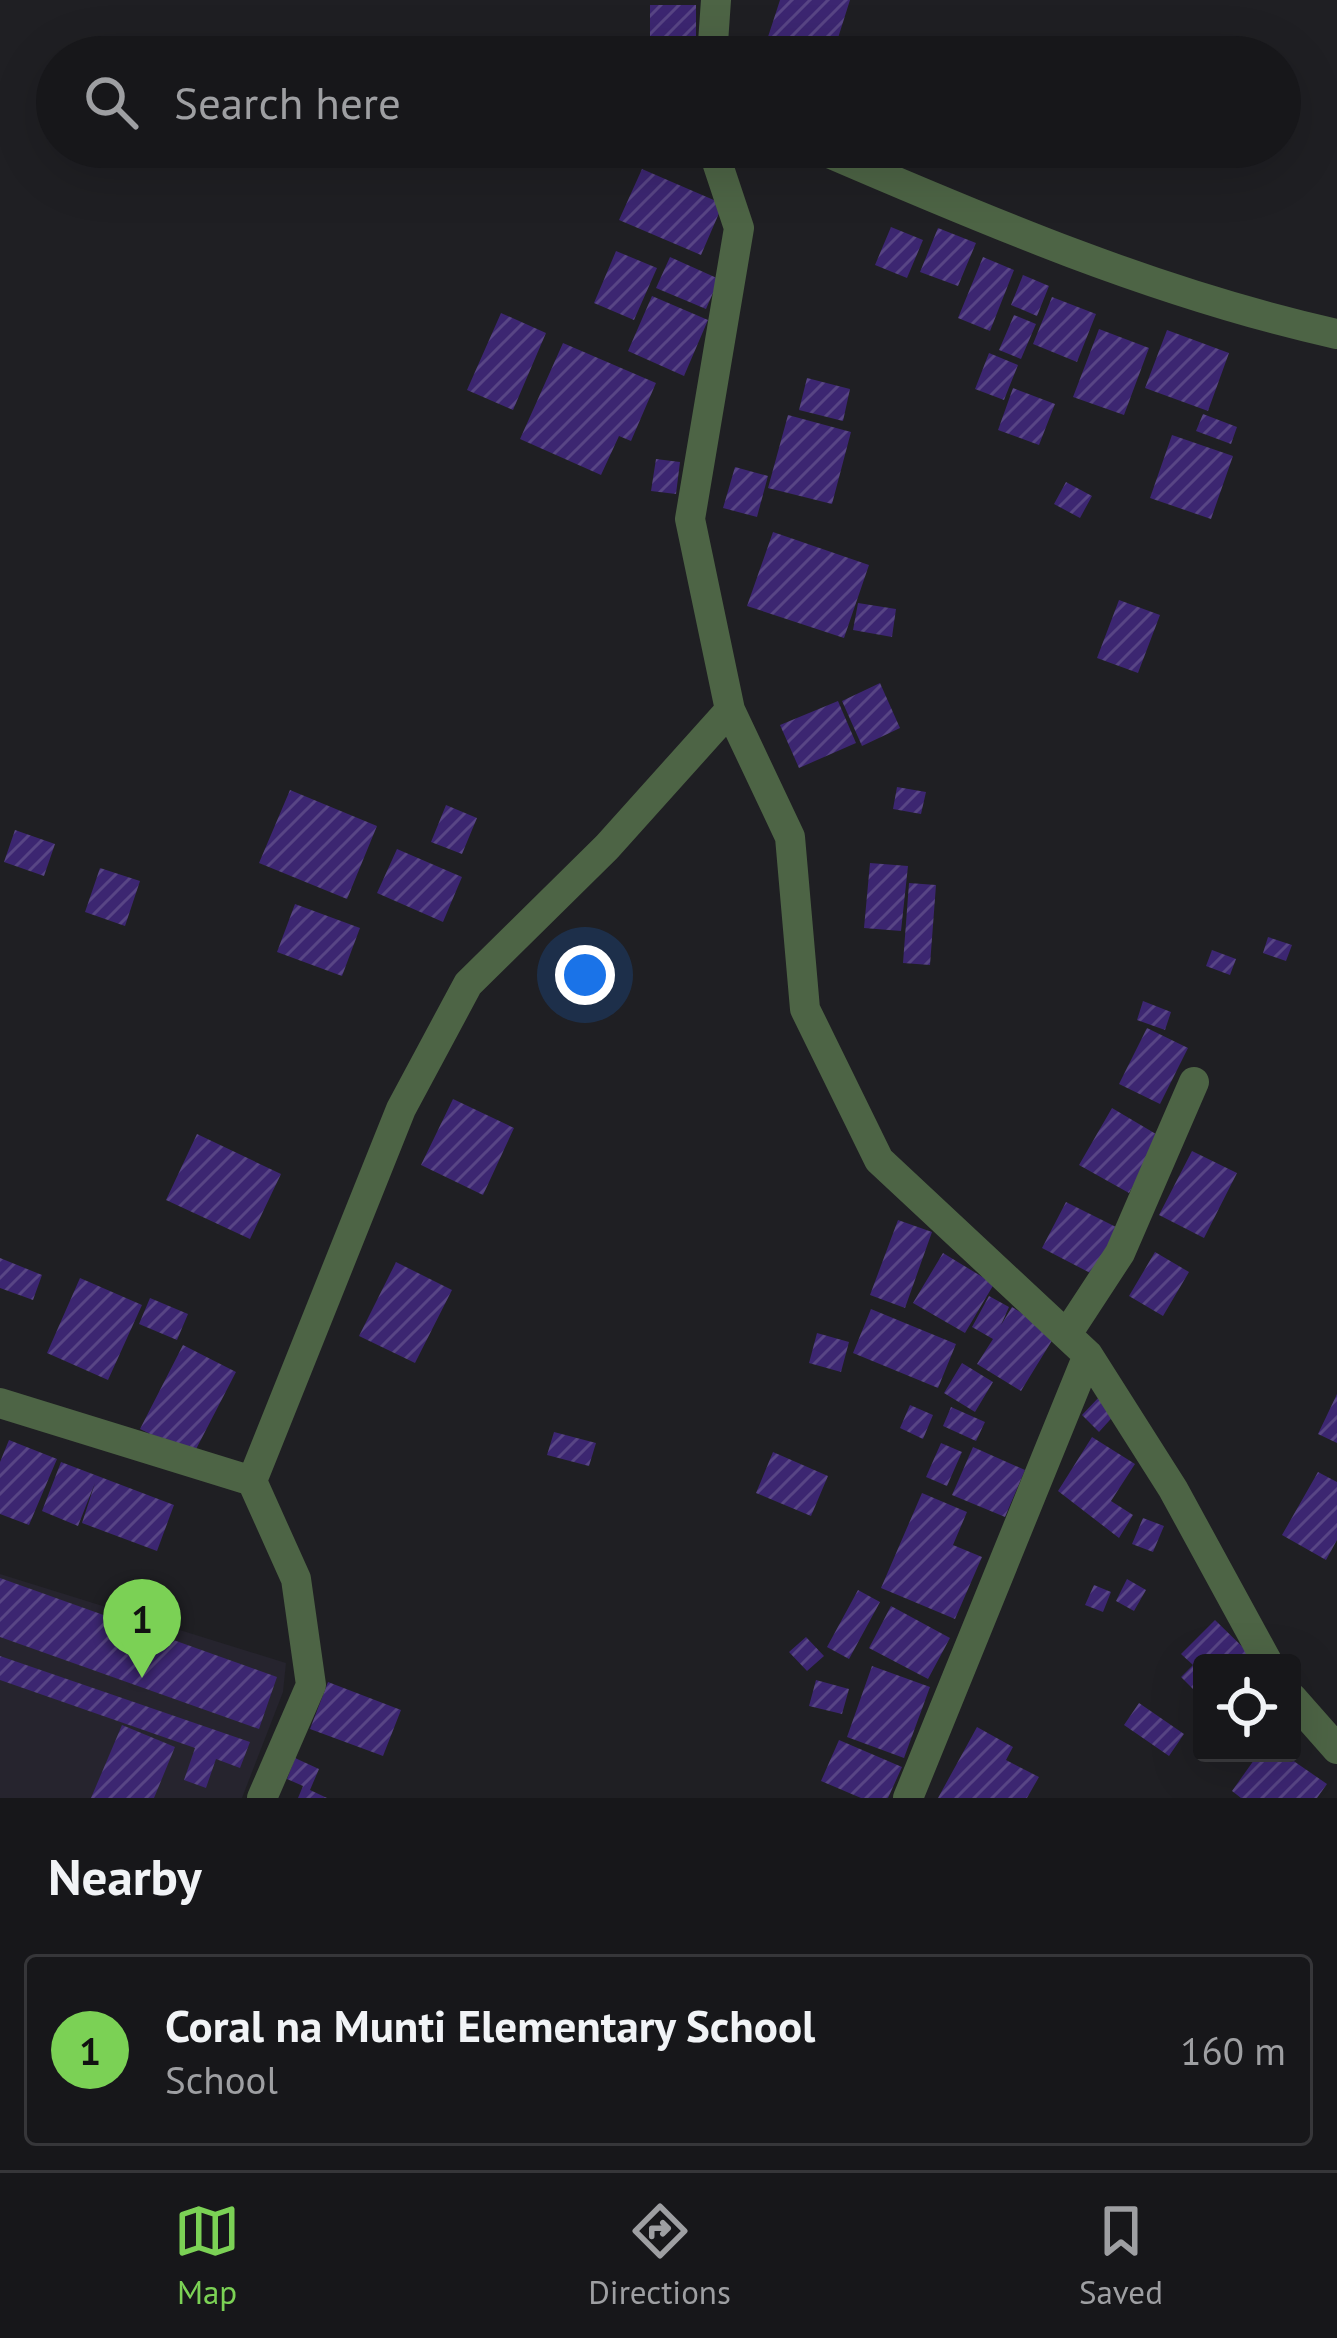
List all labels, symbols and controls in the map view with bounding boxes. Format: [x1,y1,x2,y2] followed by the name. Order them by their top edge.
[36,36,1301,168] search box
[78,69,144,135] icon: search
[174,73,401,131] text: Search here
[555,945,615,1005] your location
[103,1579,181,1678] pin: 1
[1193,1654,1301,1762] map controls
[1193,1654,1301,1762] button: locate
[48,1843,202,1909] text: Nearby
[165,1996,815,2054] text: Coral na Munti Elementary School
[79,2025,101,2076] text: 1
[1180,2025,1286,2076] text: 160 m
[165,2054,278,2105] text: School
[174,2198,240,2313] tab: Map
[588,2198,731,2313] tab: Directions
[1079,2198,1163,2313] tab: Saved

